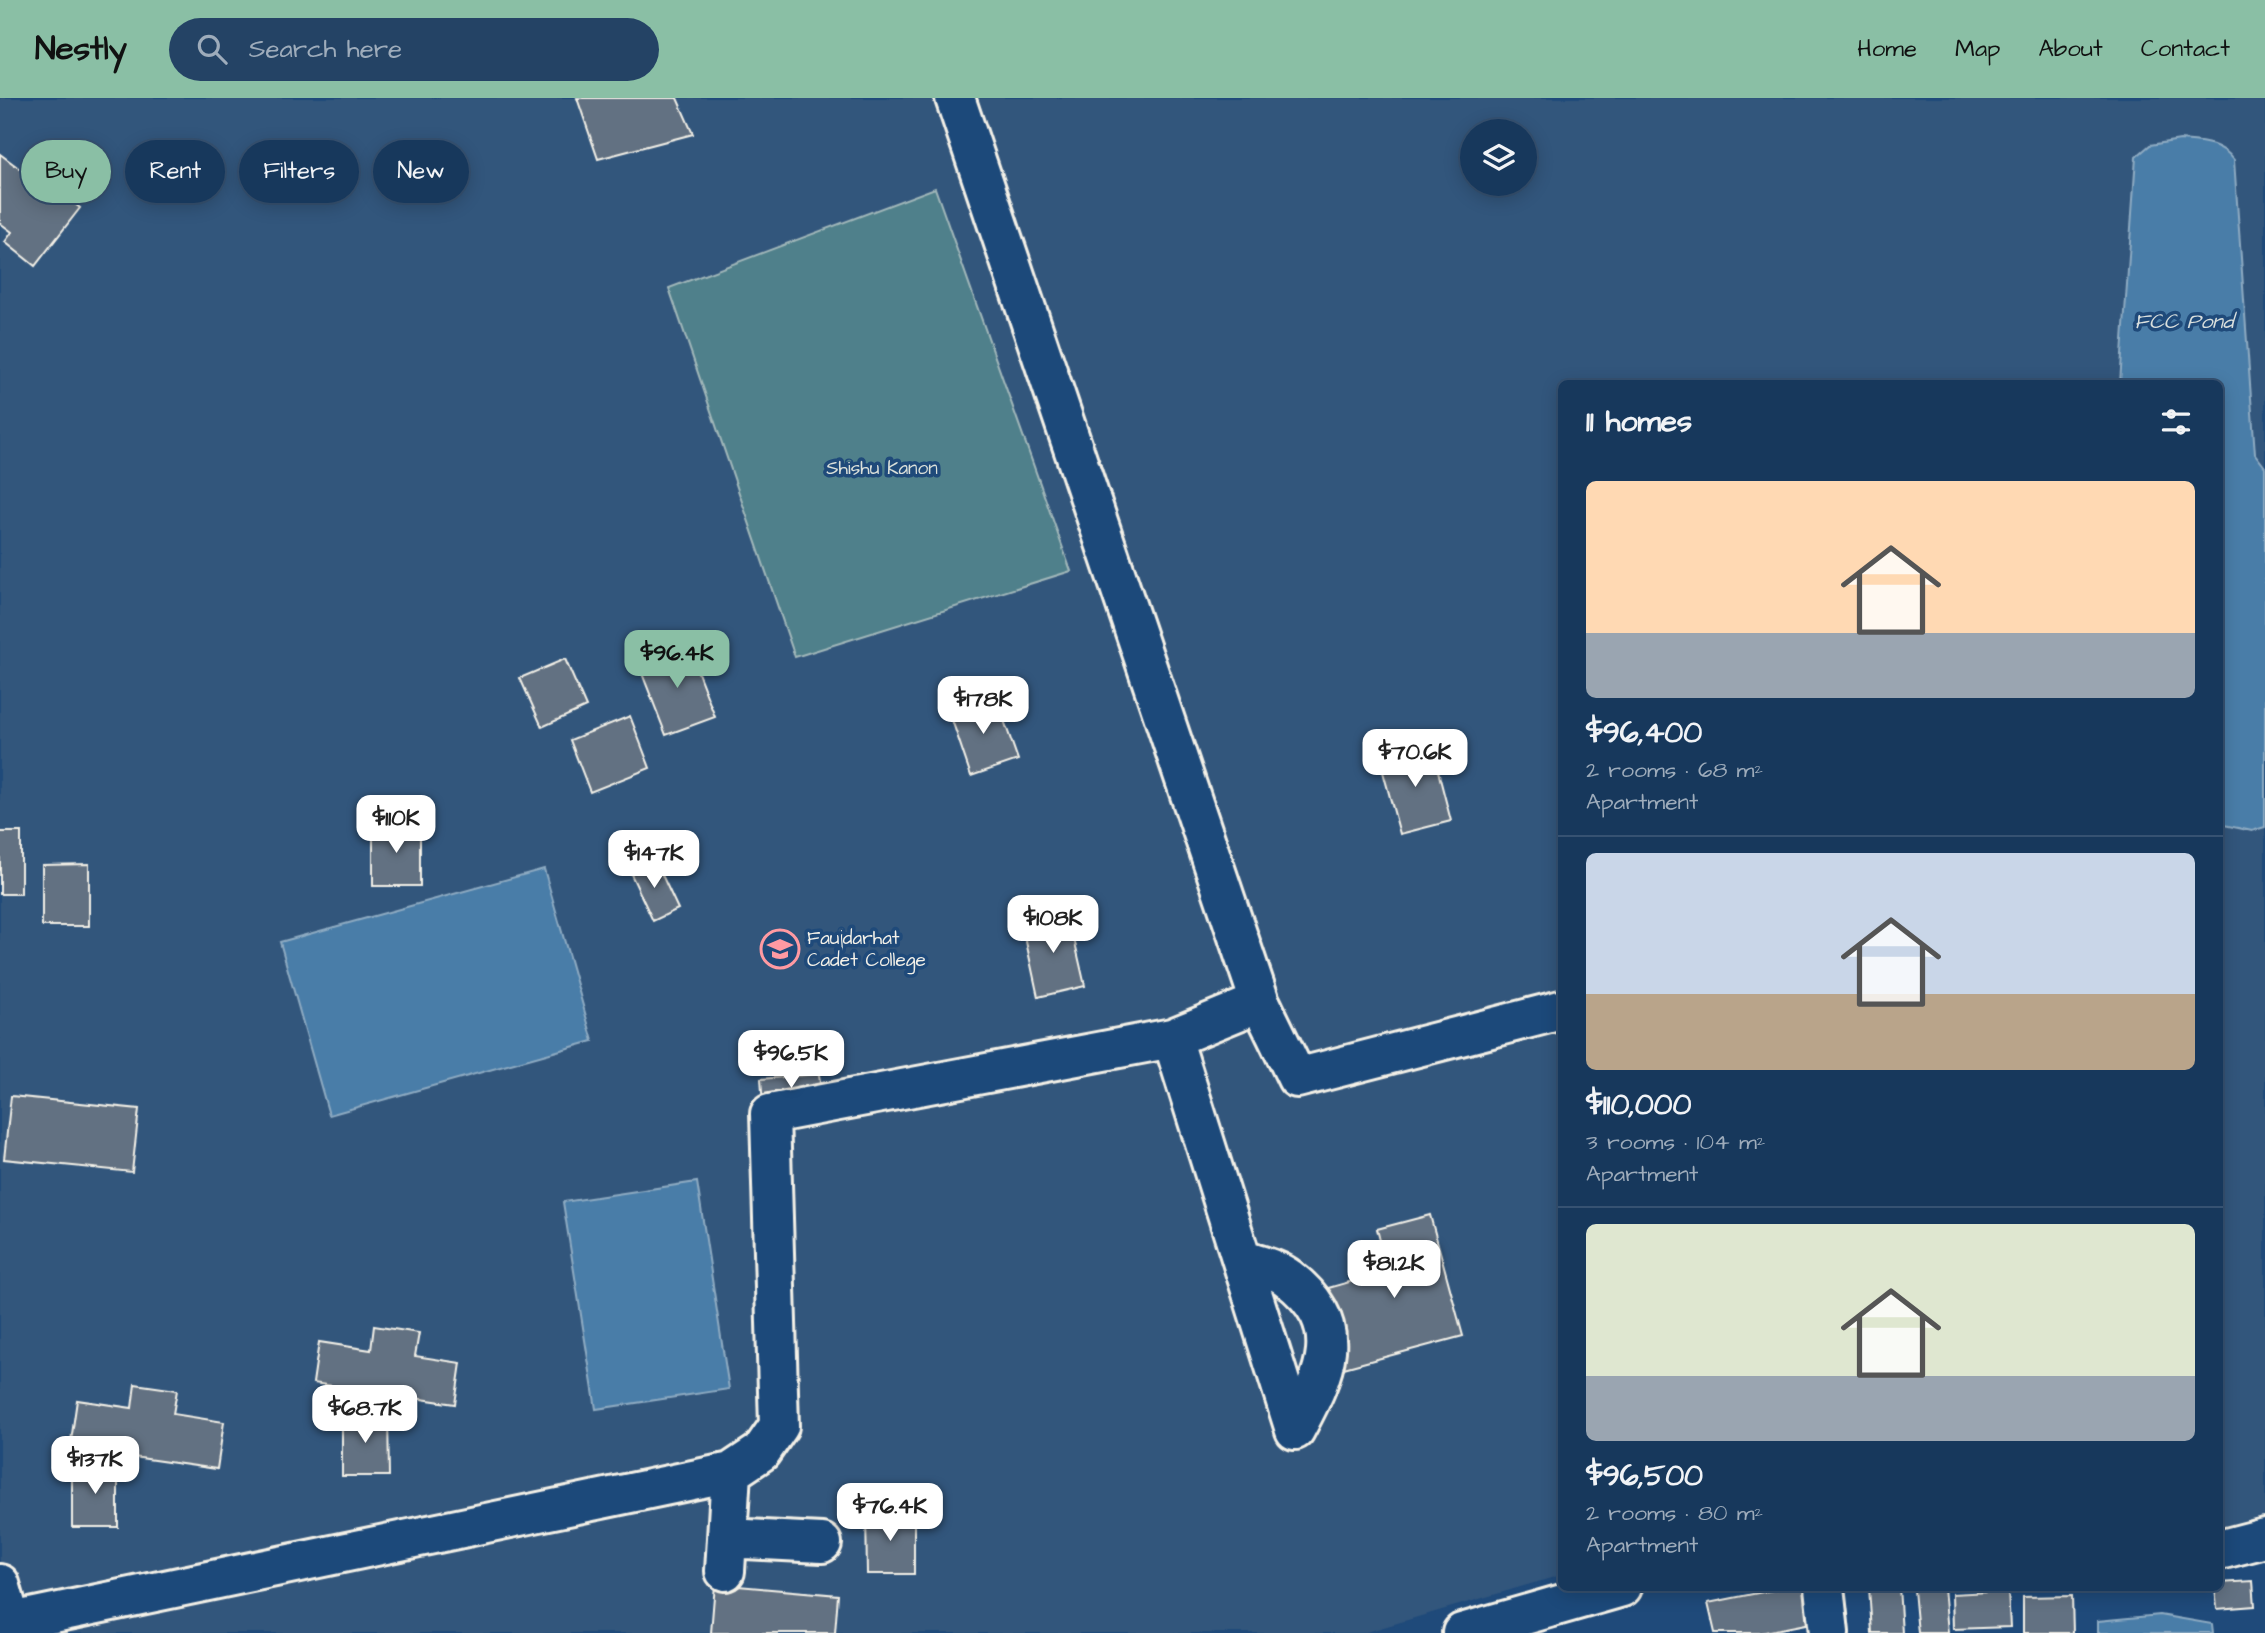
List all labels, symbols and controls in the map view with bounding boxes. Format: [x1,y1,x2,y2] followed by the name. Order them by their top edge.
[169,18,659,81] search box
[35,26,127,72] text: Nestly
[193,30,231,68] icon: search
[249,31,402,67] text: Search here
[1857,32,1917,66] text: Home
[1955,32,2000,66] text: Map
[2038,32,2103,66] text: About
[2141,32,2230,66] text: Contact
[1460,119,1537,196] map controls
[1460,119,1537,196] button: layers
[21,140,111,203] chip: Buy
[125,140,225,203] chip: Rent
[239,140,359,203] chip: Filters
[373,140,469,203] chip: New
[2134,307,2238,336] water label: FCC Pond
[1586,401,1692,443] text: 11 homes
[2157,403,2195,441] icon: filters
[826,455,938,482] park label: Shishu Kanon
[1828,527,1954,653] icon: home
[620,630,734,690] pin: $96.4K
[640,637,714,669] text: $96.4K
[934,676,1032,736] pin: $178K
[954,683,1012,715] text: $178K
[1586,712,1702,754] text: $96,400
[1358,730,1472,789] pin: $70.6K
[1378,736,1452,768] text: $70.6K
[1586,754,1763,786] text: 2 rooms · 68 m²
[1586,786,1698,818] text: Apartment
[347,796,445,855] pin: $110K
[372,802,420,834] text: $110K
[605,830,703,890] pin: $147K
[624,837,684,869] text: $147K
[1004,896,1102,955] pin: $108K
[1828,899,1954,1025] icon: home
[1023,902,1083,934] text: $108K
[807,925,926,975] place label: Faujdarhat Cadet College
[759,928,801,970] school or university icon: Faujdarhat Cadet College
[734,1030,848,1090] pin: $96.5K
[754,1037,828,1069] text: $96.5K
[1586,1084,1691,1126] text: $110,000
[1586,1126,1765,1158] text: 3 rooms · 104 m²
[1586,1158,1698,1190] text: Apartment
[1337,1240,1451,1300] pin: $81.2K
[1364,1247,1424,1279] text: $81.2K
[1828,1270,1954,1396] icon: home
[308,1386,422,1445] pin: $68.7K
[328,1392,402,1424] text: $68.7K
[46,1436,144,1496] pin: $137K
[67,1443,123,1475] text: $137K
[1586,1455,1703,1497] text: $96,500
[833,1484,947,1543] pin: $76.4K
[853,1490,927,1522] text: $76.4K
[1586,1497,1763,1529] text: 2 rooms · 80 m²
[1586,1529,1698,1561] text: Apartment

